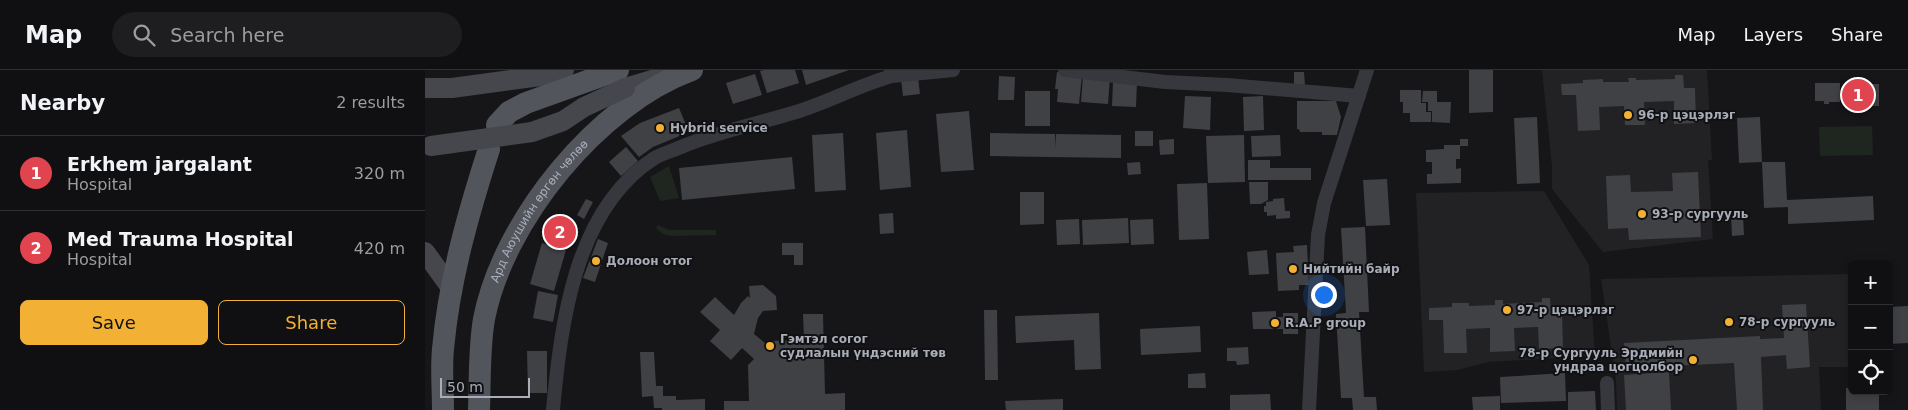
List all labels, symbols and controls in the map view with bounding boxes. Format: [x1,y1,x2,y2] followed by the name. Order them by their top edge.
[112,12,462,57] search box
[25,21,82,49] text: Map
[130,21,158,49] icon: search
[170,24,284,46] text: Search here
[1677,24,1715,45] text: Map
[1743,24,1803,45] text: Layers
[1831,24,1883,45] text: Share
[1842,76,1874,114] pin: 1
[20,91,105,115] text: Nearby
[336,93,405,112] text: 2 results
[1638,108,1735,122] place label: 96-р цэцэрлэг
[1622,109,1634,121] marker: 96-р цэцэрлэг
[670,121,768,135] place label: Hybrid service
[654,122,666,134] marker: Hybrid service
[488,137,591,285] street label: Ард Аюушийн өргөн чөлөө
[67,153,252,175] text: Erkhem jargalant
[30,164,42,183] text: 1
[354,164,405,183] text: 320 m
[67,175,132,194] text: Hospital
[1652,207,1749,221] place label: 93-р сургууль
[1636,208,1648,220] marker: 93-р сургууль
[544,213,576,251] pin: 2
[67,228,294,250] text: Med Trauma Hospital
[30,239,42,258] text: 2
[354,239,405,258] text: 420 m
[67,250,132,269] text: Hospital
[606,254,692,268] place label: Долоон отог
[590,255,602,267] marker: Долоон отог
[1848,260,1893,395] map controls
[1848,260,1893,305] button: +
[1303,262,1400,276] place label: Нийтийн байр
[1287,263,1299,275] marker: Нийтийн байр
[1311,282,1337,308] your location
[20,300,208,345] button: Save
[218,300,405,345] button: Share
[1517,303,1614,317] place label: 97-р цэцэрлэг
[1501,304,1513,316] marker: 97-р цэцэрлэг
[1848,305,1893,350] button: −
[1739,315,1836,329] place label: 78-р сургууль
[1285,316,1366,330] place label: R.A.P group
[1723,316,1735,328] marker: 78-р сургууль
[1269,317,1281,329] marker: R.A.P group
[780,332,946,360] place label: Гэмтэл согог судлалын үндэсний төв
[764,340,776,352] marker: Гэмтэл согог судлалын үндэсний төв
[1519,346,1683,374] place label: 78-р Сургууль Эрдмийн ундраа цогцолбор
[1848,350,1893,395] button: locate
[1687,354,1699,366] marker: 78-р Сургууль Эрдмийн ундраа цогцолбор
[440,375,530,398] scale bar
[447,379,483,395] text: 50 m

